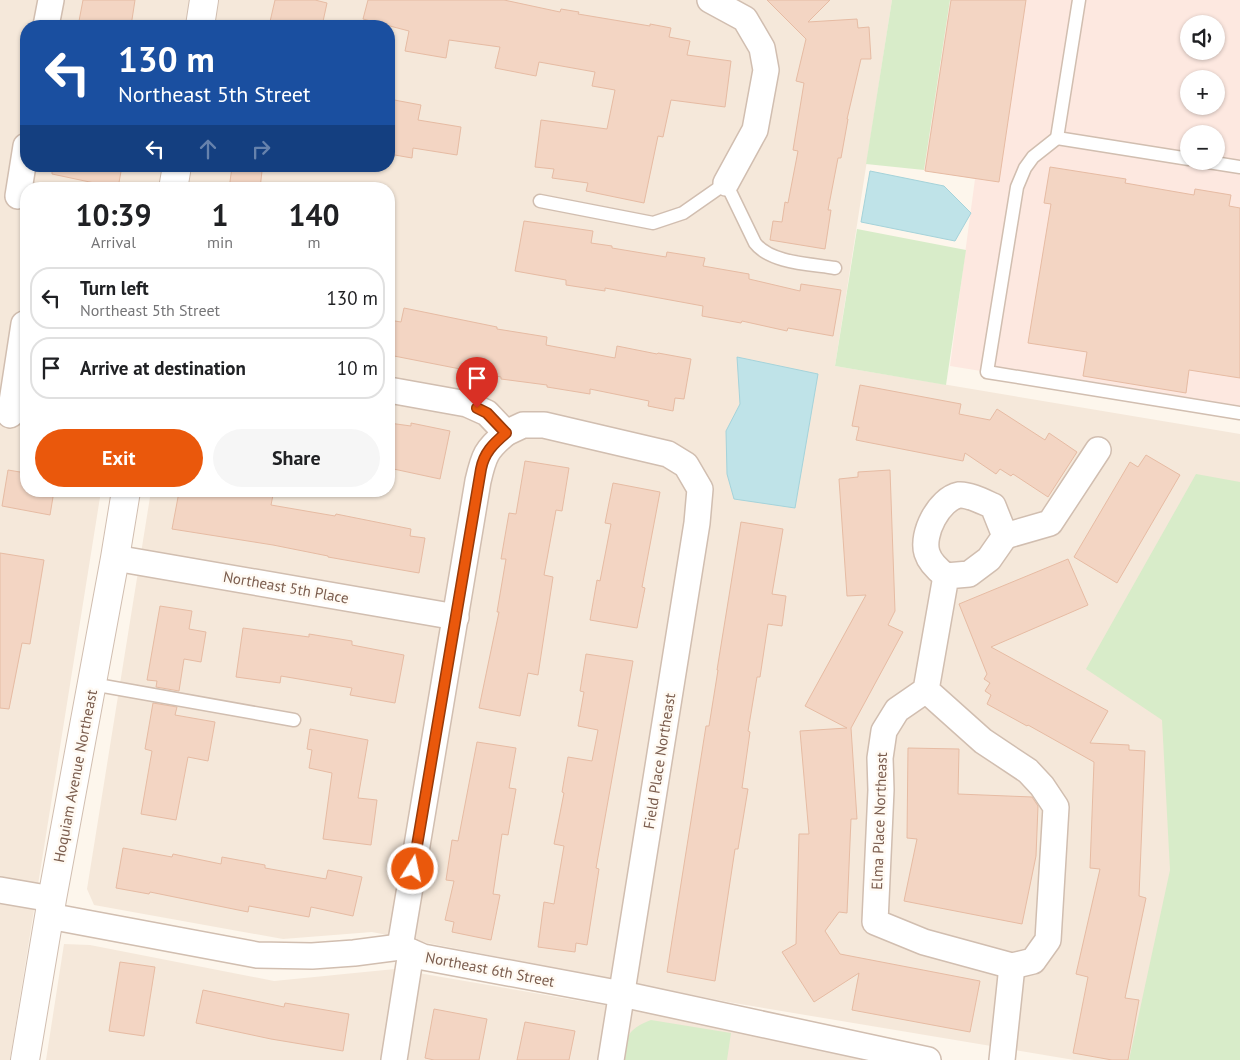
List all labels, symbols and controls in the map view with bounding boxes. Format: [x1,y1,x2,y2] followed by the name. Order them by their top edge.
[1180,15,1225,170] map controls
[1180,15,1225,60] button: sound
[118,36,215,82] text: 130 m
[35,40,100,105] icon: left
[1180,70,1225,115] button: +
[118,80,310,108] text: Northeast 5th Street
[1180,125,1225,170] button: −
[141,135,169,163] icon: left
[194,135,222,163] icon: ahead
[247,135,275,163] icon: right
[75,195,152,234] text: 10:39
[212,195,229,234] text: 1
[288,195,340,234] text: 140
[91,232,136,252] text: Arrival
[207,232,233,252] text: min
[308,232,321,252] text: m
[80,276,149,300] text: Turn left
[37,284,65,312] icon: left
[326,286,378,310] text: 130 m
[80,300,220,320] text: Northeast 5th Street
[37,354,65,382] icon: arrive
[80,356,246,380] text: Arrive at destination
[337,356,378,380] text: 10 m
[456,357,498,408] pin
[463,364,491,392] icon: arrive
[35,429,203,487] button: Exit
[213,429,380,487] button: Share
[222,567,350,607] street label: Northeast 5th Place
[49,688,101,864] street label: Hoquiam Avenue Northeast
[639,692,679,830] street label: Field Place Northeast
[867,752,891,890] street label: Elma Place Northeast
[386,842,438,894] position arrow
[424,947,556,991] street label: Northeast 6th Street

